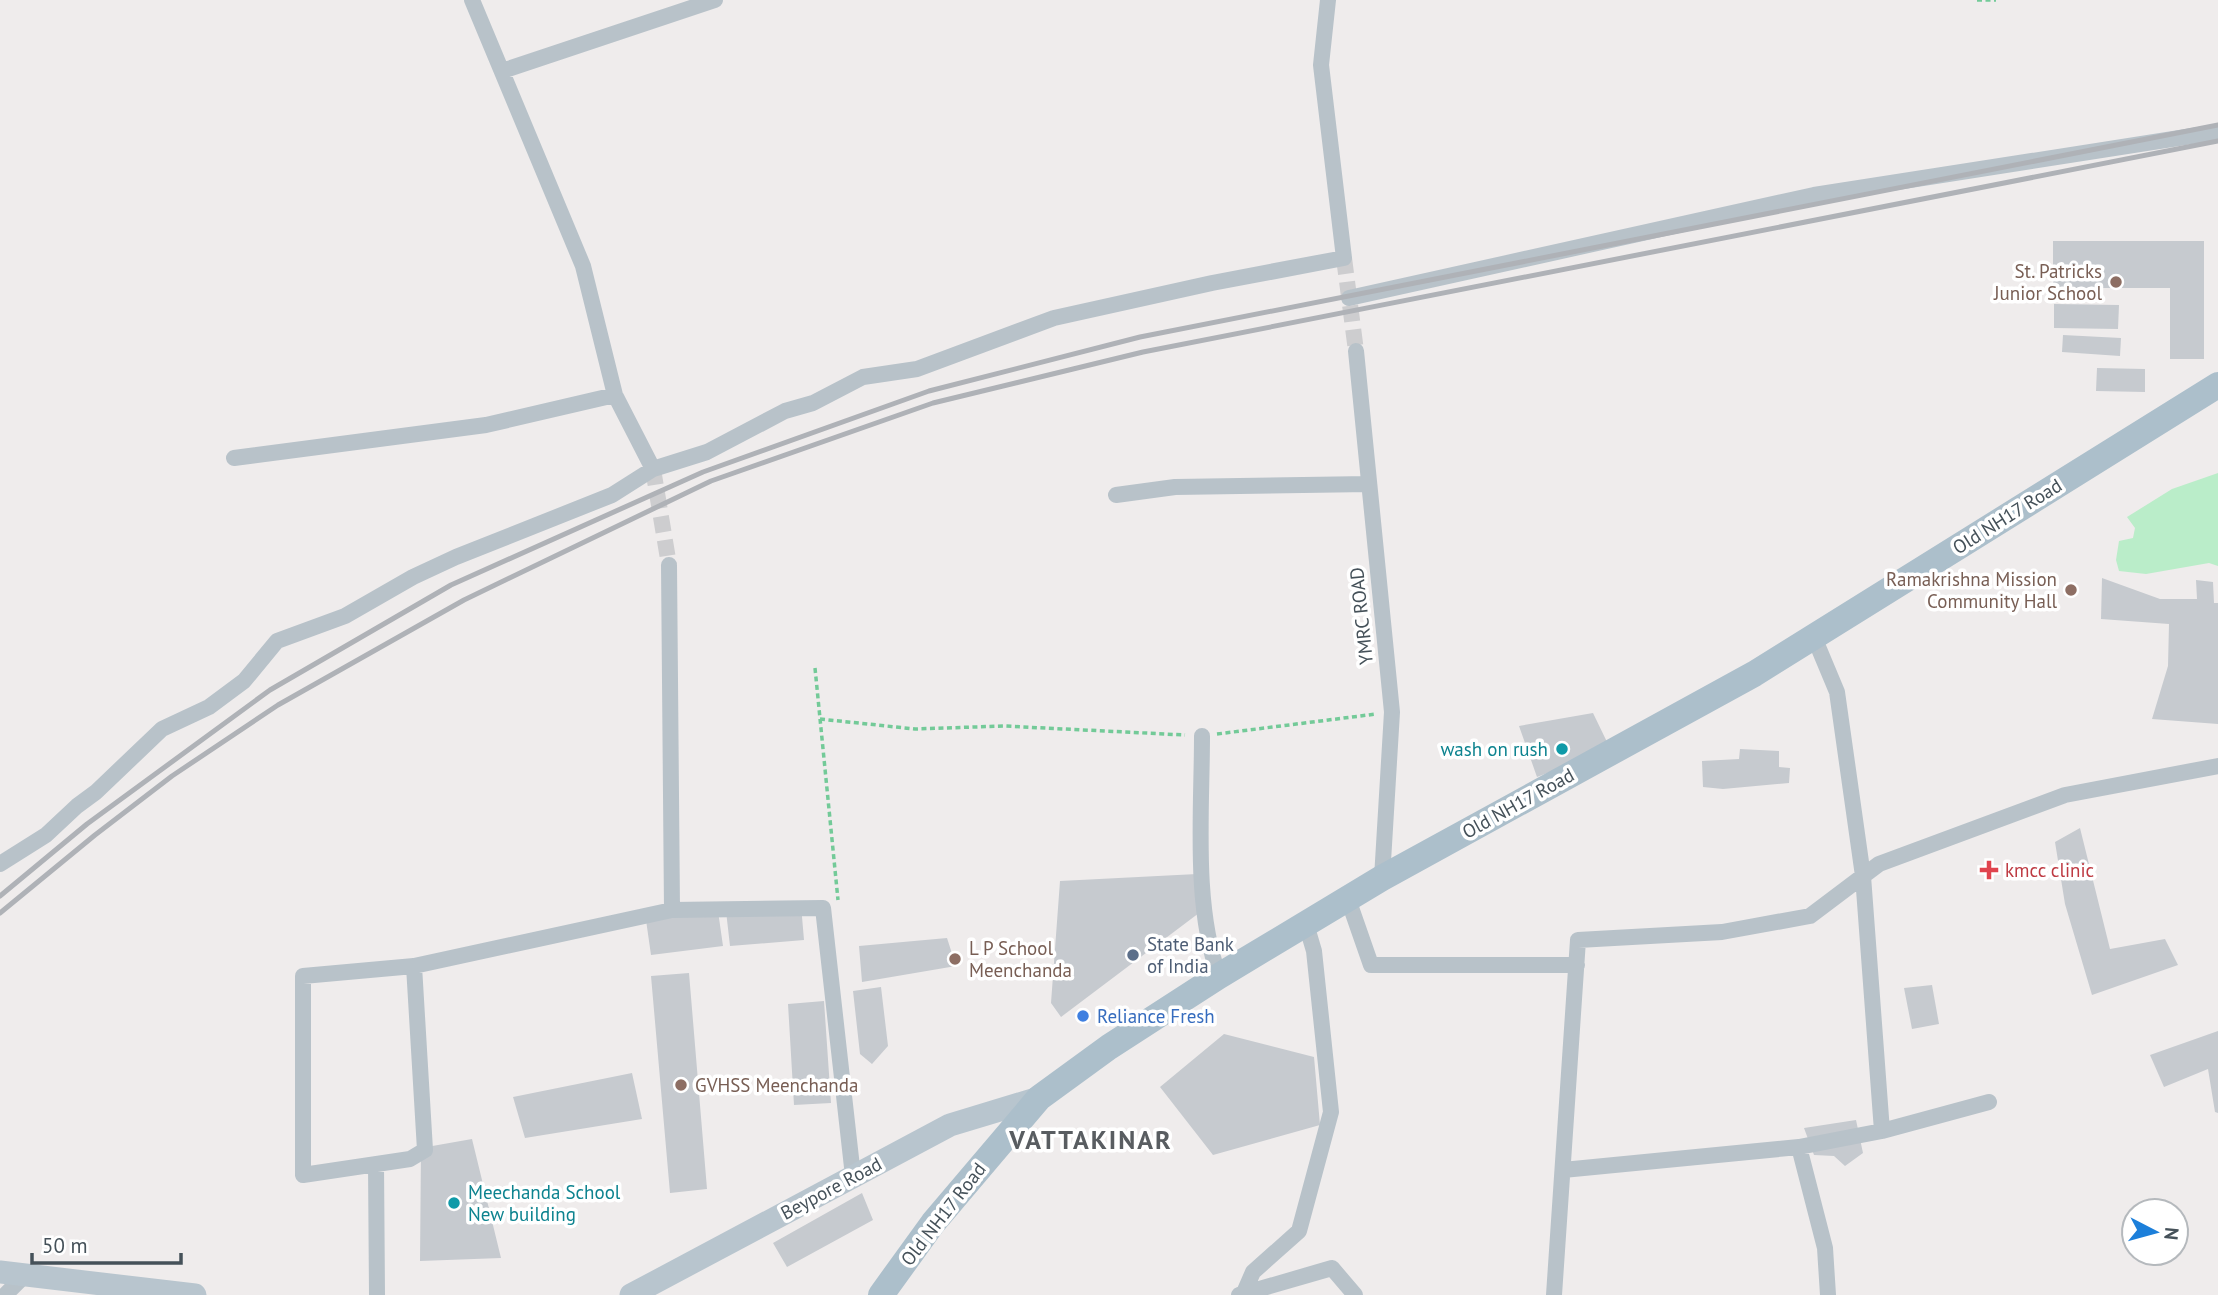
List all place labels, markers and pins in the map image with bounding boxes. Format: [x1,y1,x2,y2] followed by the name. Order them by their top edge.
[1993,259,2102,305] place label: St. Patricks Junior School
[2108,274,2124,290] marker: St. Patricks Junior School
[1886,567,2057,613] place label: Ramakrishna Mission Community Hall
[2063,582,2079,598] marker: Ramakrishna Mission Community Hall
[1440,737,1548,761] place label: wash on rush
[1554,741,1570,757] marker: wash on rush
[2005,858,2094,882] place label: kmcc clinic
[1979,860,1999,880] marker: kmcc clinic
[1147,932,1234,978] place label: State Bank of India
[969,936,1072,982] place label: L P School Meenchanda
[1125,947,1141,963] marker: State Bank of India
[947,951,963,967] marker: L P School Meenchanda
[1097,1004,1215,1028] place label: Reliance Fresh
[1075,1008,1091,1024] marker: Reliance Fresh
[695,1073,858,1097] place label: GVHSS Meenchanda
[673,1077,689,1093] marker: GVHSS Meenchanda
[468,1180,621,1226] place label: Meechanda School New building
[446,1195,462,1211] marker: Meechanda School New building

